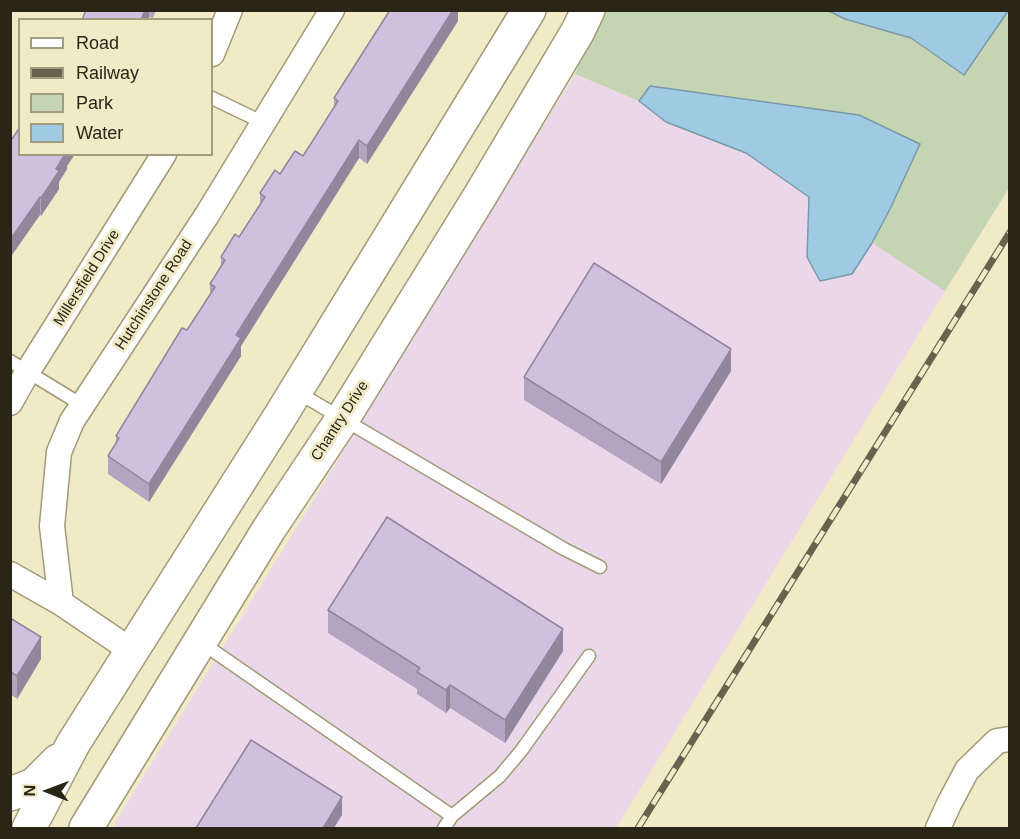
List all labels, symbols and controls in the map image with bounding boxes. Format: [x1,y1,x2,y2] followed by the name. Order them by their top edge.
[18,18,213,156] legend
[76,33,119,53] text: Road
[76,63,139,83] text: Railway
[76,93,113,113] text: Park
[76,123,123,143] text: Water
[50,227,124,329] street label: Millersfield Drive
[112,237,196,353] street label: Hutchinstone Road
[307,378,373,464] street label: Chantry Drive
[18,761,78,821] north arrow
[21,785,38,797] text: N

